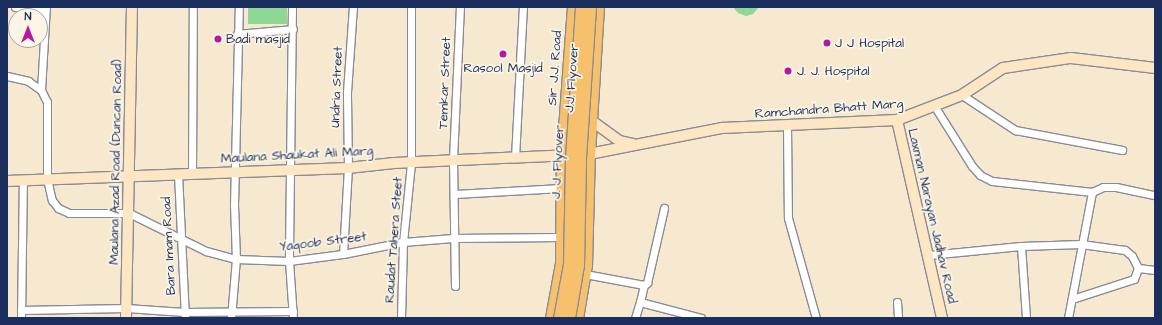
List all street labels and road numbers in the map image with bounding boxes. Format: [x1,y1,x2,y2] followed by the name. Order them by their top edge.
[545,30,565,106] street label: Sir J.J. Road
[436,37,454,129] street label: Temkar Street
[562,43,582,113] street label: J.J. Flyover
[328,46,346,128] street label: Undria Street
[106,59,126,265] street label: Maulana Azad Road (Duncan Road)
[754,96,904,122] street label: Ramchandra Bhatt Marg
[548,125,568,199] street label: J. J. Flyover
[904,127,960,305] street label: Laxman Narayan Jadhav Road
[220,143,374,167] street label: Maulana Shaukat Ali Marg
[382,176,406,304] street label: Raudat Tahera Steet
[159,196,179,296] street label: Bara Imam Road
[279,229,367,255] street label: Yaqoob Street

